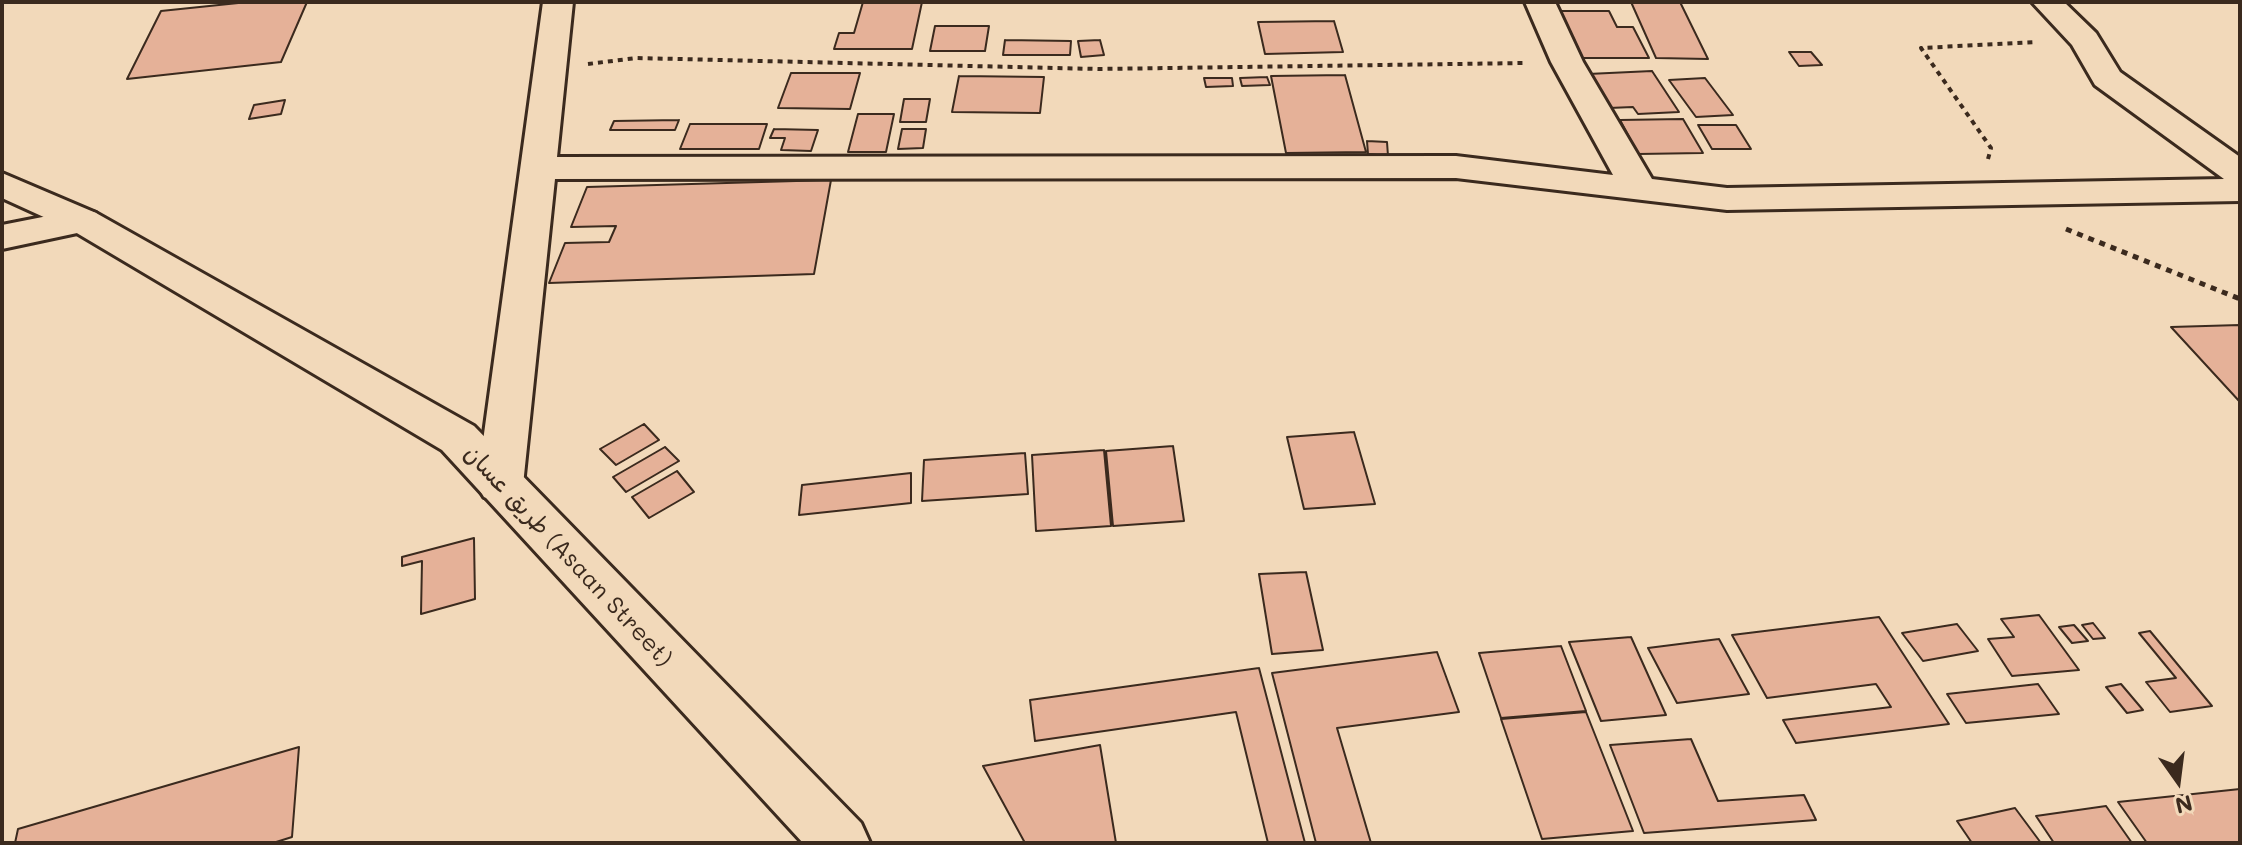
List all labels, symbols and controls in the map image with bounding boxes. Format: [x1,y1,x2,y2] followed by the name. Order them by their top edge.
[458,439,678,673] street label: طريق عسان (Asaan Street)
[2138,741,2218,821] north arrow
[2172,789,2196,821] text: N

